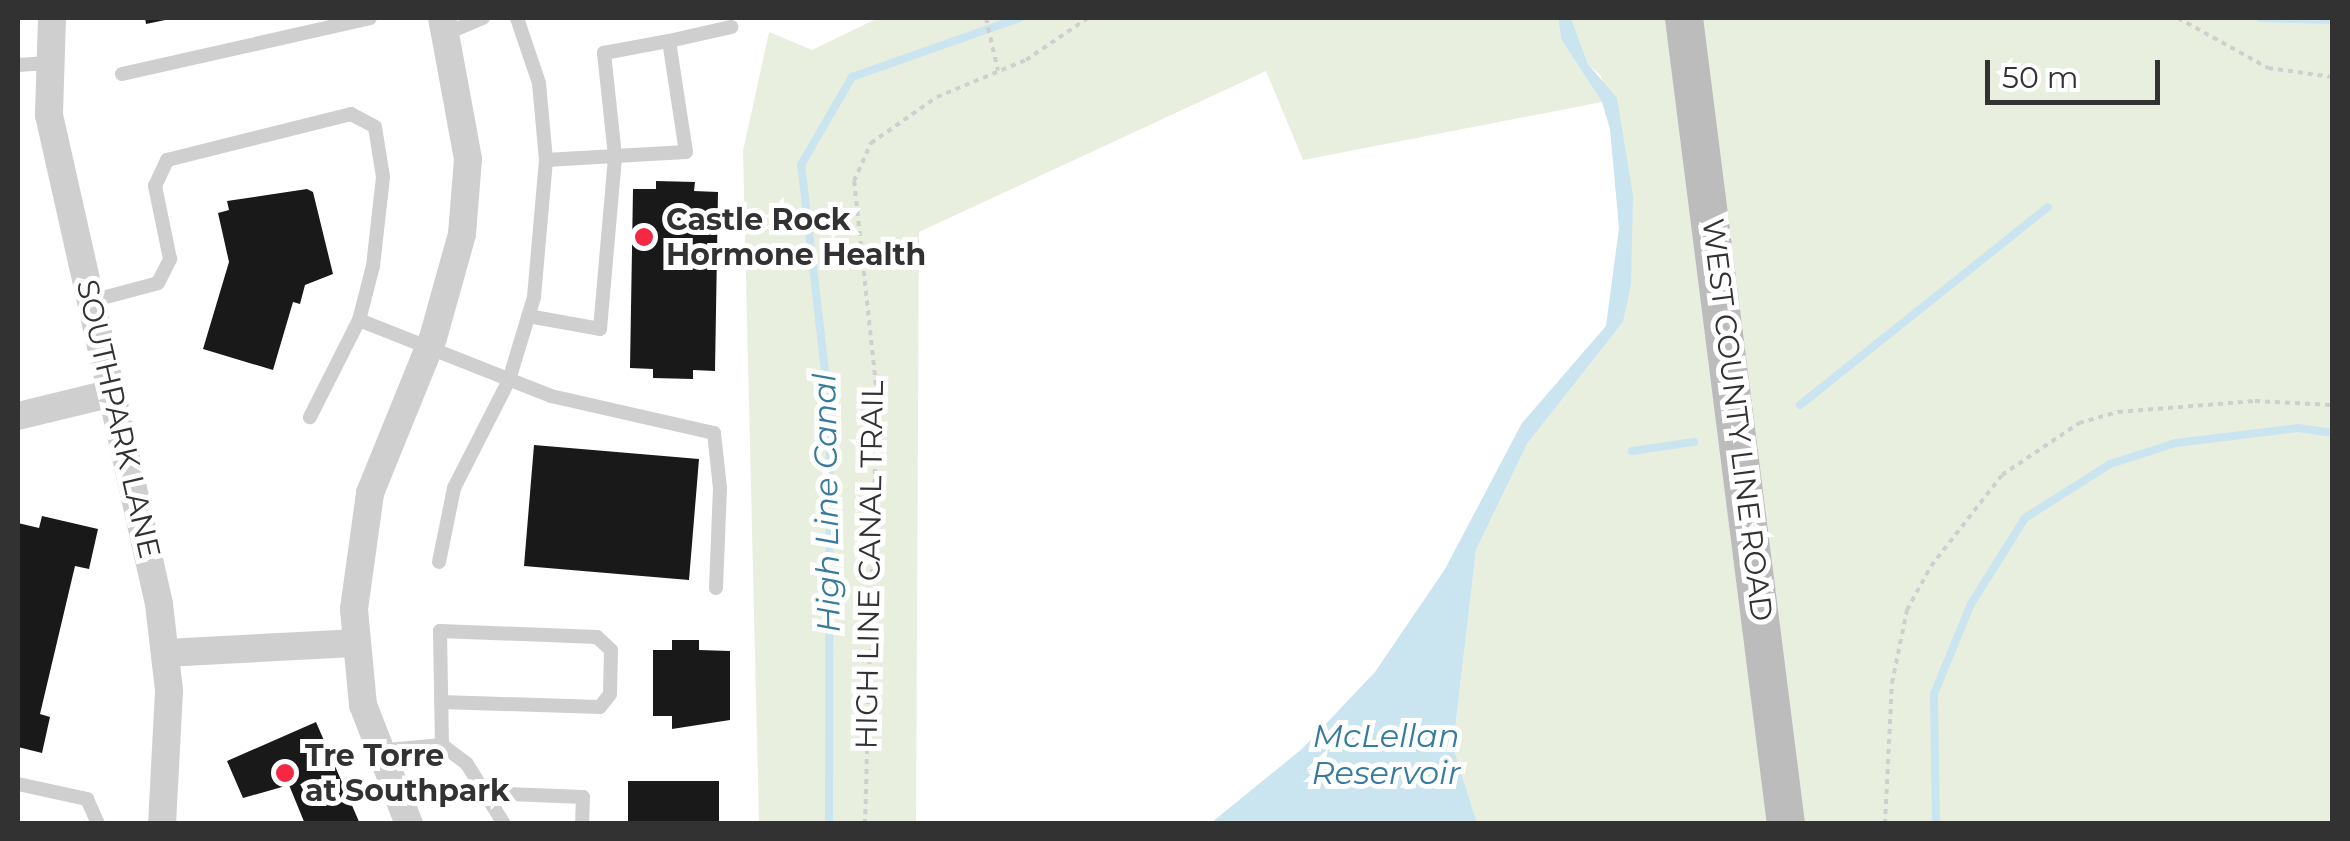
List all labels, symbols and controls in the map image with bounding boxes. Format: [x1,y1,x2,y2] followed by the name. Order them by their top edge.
[1990,40,2165,102] scale bar
[2002,59,2079,96] text: 50 m
[666,202,926,272] place label: Castle Rock Hormone Health
[1694,217,1780,623] street label: WEST COUNTY LINE ROAD
[631,224,657,250] marker: Castle Rock Hormone Health
[68,276,168,562] street label: SOUTHPARK LANE
[806,373,848,633] water label: High Line Canal
[849,380,891,750] street label: HIGH LINE CANAL TRAIL
[1311,718,1461,793] water label: McLellan Reservoir
[305,738,510,808] place label: Tre Torre at Southpark
[274,762,296,784] marker: Tre Torre at Southpark

